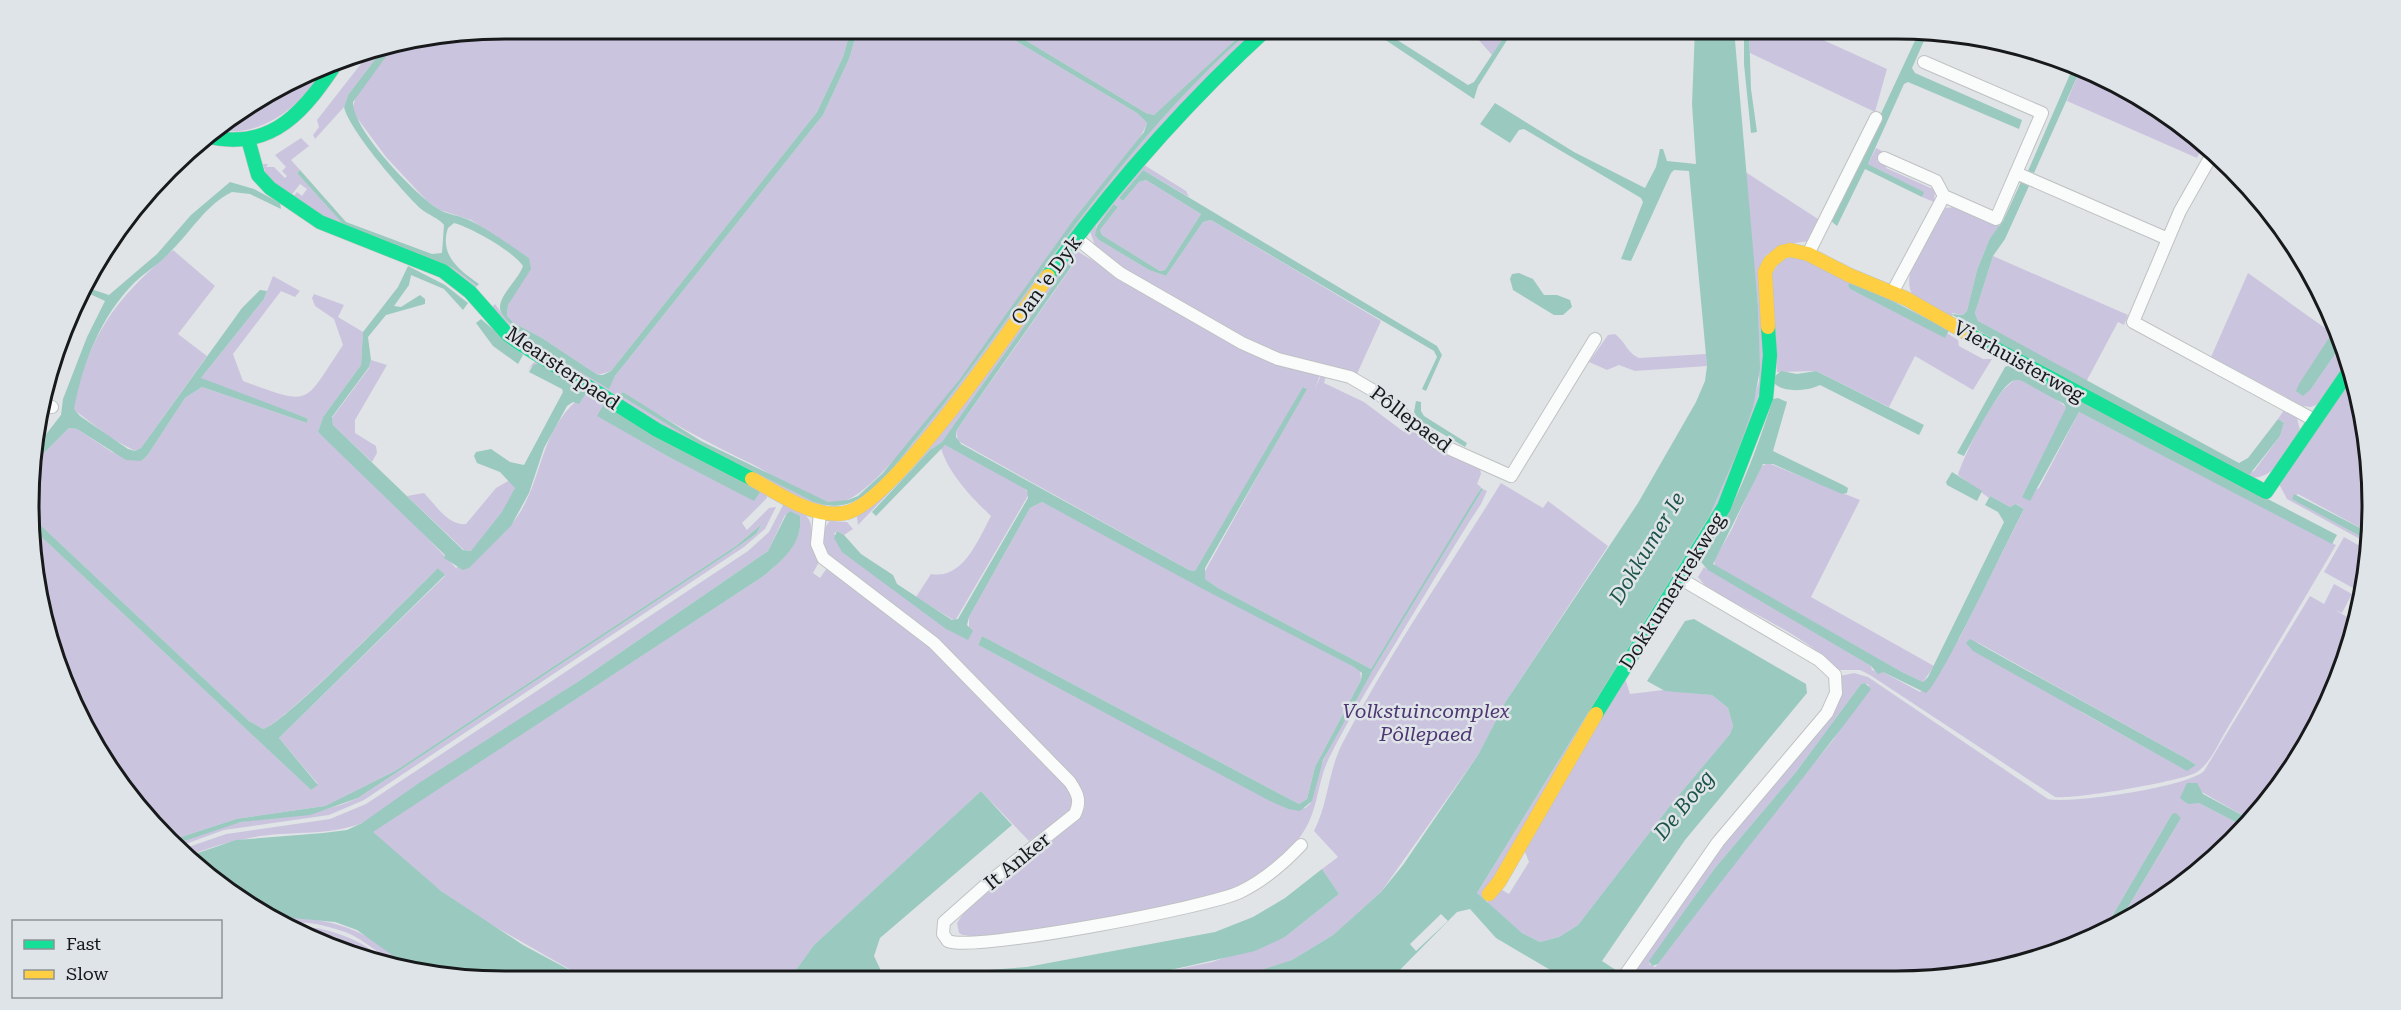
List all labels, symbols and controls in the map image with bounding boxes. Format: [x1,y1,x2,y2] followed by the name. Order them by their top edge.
[1006,230,1087,329] street label: Oan 'e Dyk
[1949,315,2089,407] street label: Vierhuisterweg
[501,321,625,415] street label: Mearsterpaed
[1366,381,1456,457] street label: Pôllepaed
[1604,488,1690,609] water label: Dokkumer Ie
[1614,508,1730,674] street label: Dokkumertrekweg
[1342,699,1510,746] park label: Volkstuincomplex Pôllepaed
[1648,766,1719,845] water label: De Boeg
[979,827,1055,895] street label: It Anker
[12,920,222,998] legend
[66,933,101,954] text: Fast
[66,963,108,984] text: Slow

